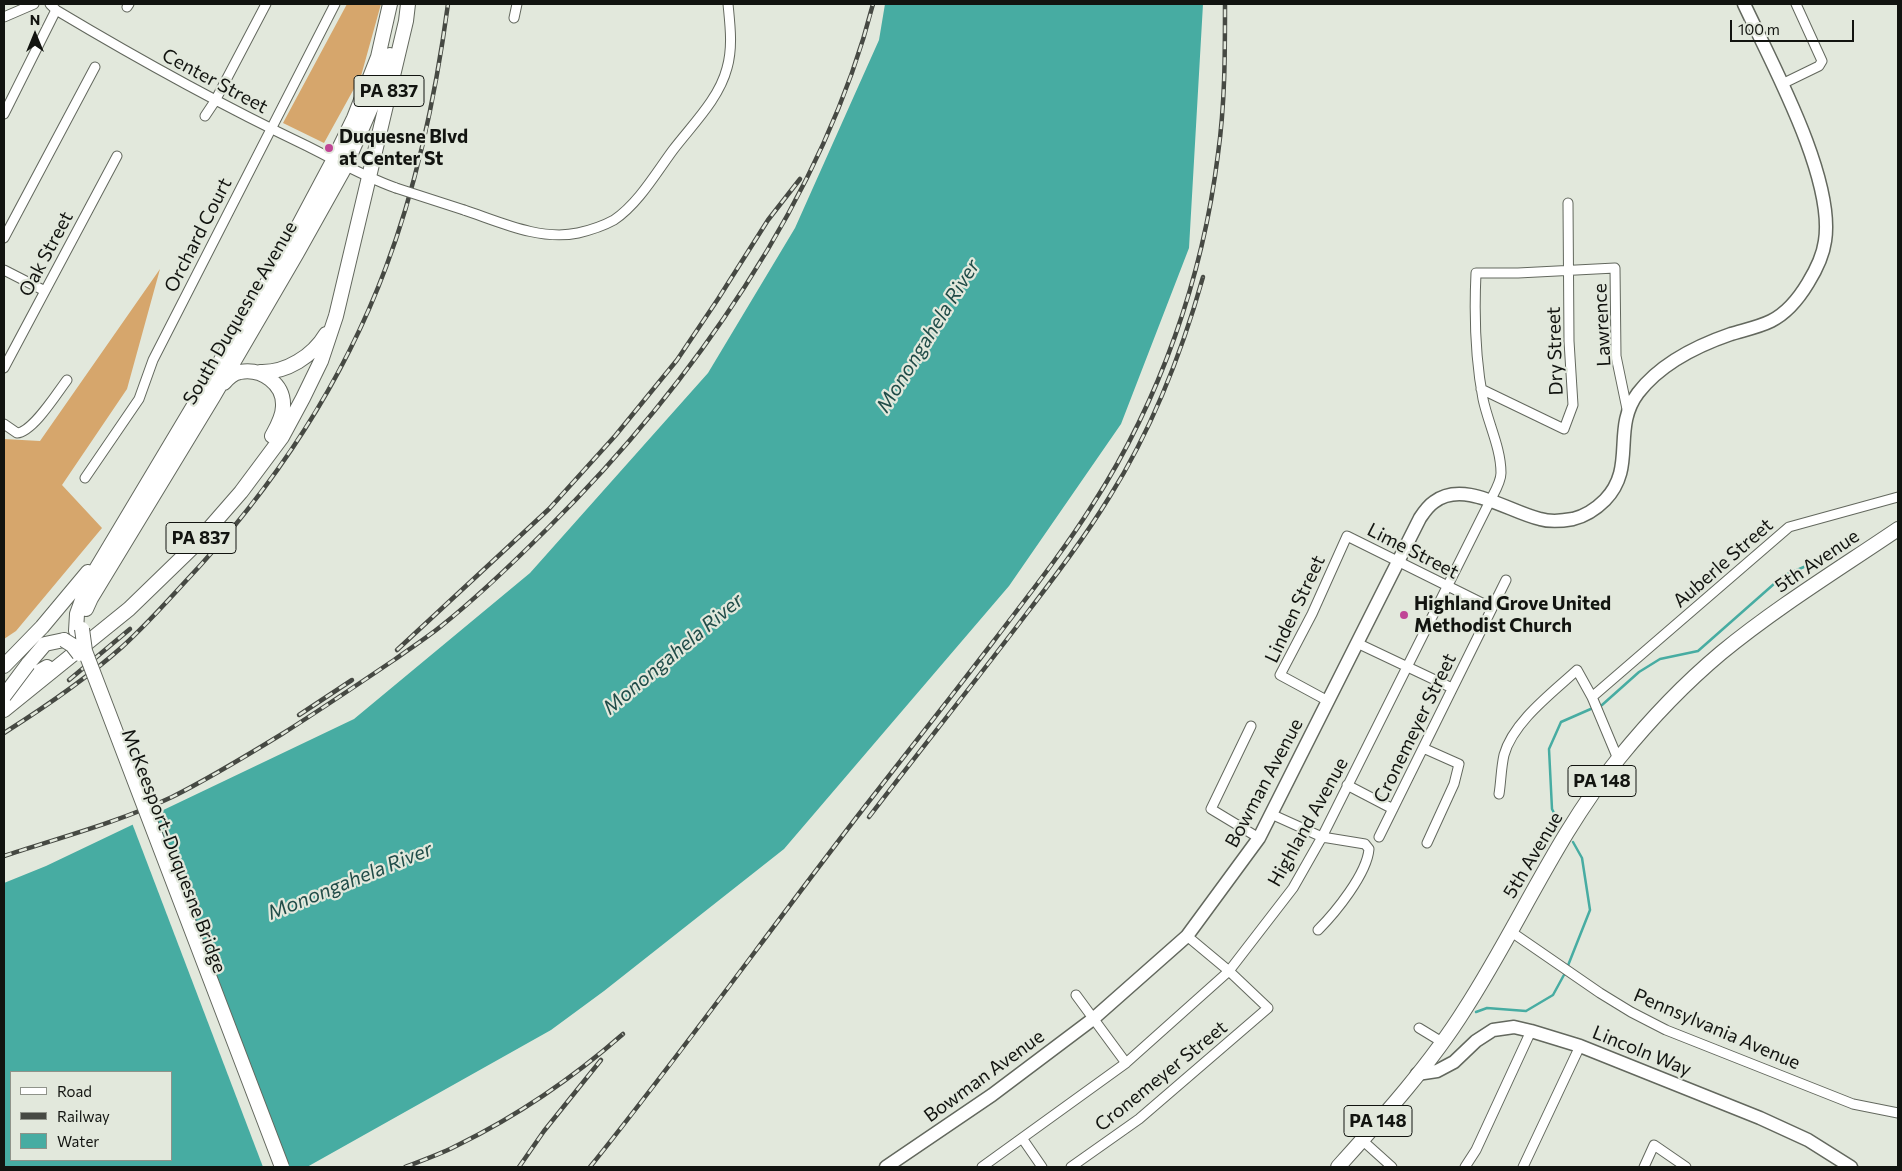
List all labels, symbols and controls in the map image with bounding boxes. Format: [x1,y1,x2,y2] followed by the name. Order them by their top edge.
[10,10,60,60] north arrow
[1732,10,1856,42] scale bar
[30,11,40,28] text: N
[1738,20,1780,38] text: 100 m
[158,44,272,118] street label: Center Street
[354,76,424,106] road number: PA 837
[339,126,468,170] place label: Duquesne Blvd at Center St
[323,142,335,154] marker: Duquesne Blvd at Center St
[159,174,237,296] street label: Orchard Court
[14,208,78,300] street label: Oak Street
[178,217,302,409] street label: South Duquesne Avenue
[871,255,985,417] water label: Monongahela River
[1588,283,1616,367] street label: Lawrence
[1542,306,1568,396] street label: Dry Street
[1669,514,1777,612] street label: Auberle Street
[1363,518,1463,584] street label: Lime Street
[166,522,236,554] road number: PA 837
[1771,525,1863,597] street label: 5th Avenue
[1260,552,1330,666] street label: Linden Street
[598,588,748,720] water label: Monongahela River
[1414,593,1611,637] place label: Highland Grove United Methodist Church
[1398,609,1410,621] marker: Highland Grove United Methodist Church
[1369,650,1461,806] street label: Cronemeyer Street
[1220,715,1308,851] street label: Bowman Avenue
[117,726,231,976] street label: McKeesport-Duquesne Bridge
[1263,754,1353,890] street label: Highland Avenue
[1568,766,1636,796] road number: PA 148
[1498,808,1568,902] street label: 5th Avenue
[264,837,436,925] water label: Monongahela River
[1630,984,1804,1074] street label: Pennsylvania Avenue
[1090,1016,1232,1136] street label: Cronemeyer Street
[1589,1021,1695,1081] street label: Lincoln Way
[920,1025,1048,1127] street label: Bowman Avenue
[10,1071,172,1161] legend
[57,1082,92,1100] text: Road
[1344,1106,1412,1136] road number: PA 148
[57,1107,110,1125] text: Railway
[57,1132,99,1150] text: Water

